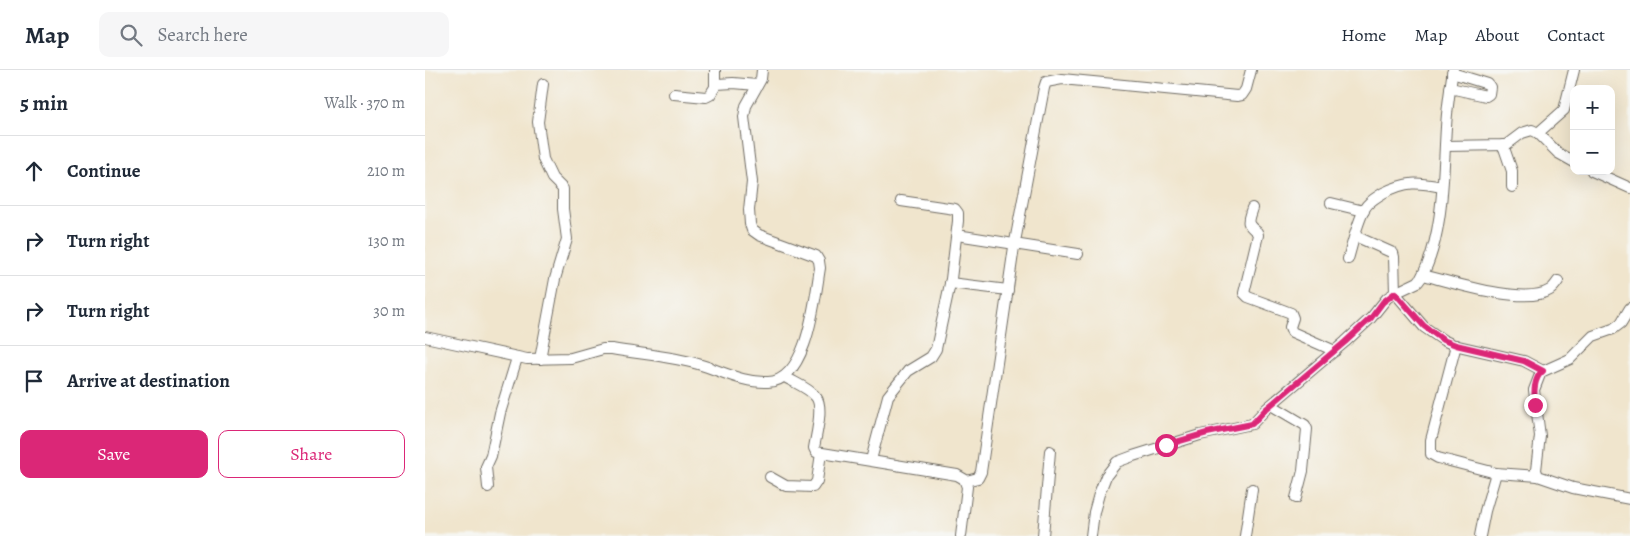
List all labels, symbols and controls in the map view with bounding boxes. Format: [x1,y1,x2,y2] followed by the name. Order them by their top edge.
[99,12,449,57] search box
[25,19,69,51] text: Map
[117,21,145,49] icon: search
[157,22,248,48] text: Search here
[1341,23,1386,47] text: Home
[1414,23,1447,47] text: Map
[1475,23,1519,47] text: About
[1547,23,1605,47] text: Contact
[1570,85,1615,175] map controls
[1570,85,1615,130] button: +
[20,89,68,117] text: 5 min
[324,92,405,114] text: Walk · 370 m
[1570,130,1615,175] button: −
[20,157,48,185] icon: ahead
[67,158,141,184] text: Continue
[367,160,405,182] text: 210 m
[20,227,48,255] icon: right
[67,228,149,254] text: Turn right
[368,230,405,252] text: 130 m
[20,297,48,325] icon: right
[67,298,149,324] text: Turn right
[373,300,405,322] text: 30 m
[20,367,48,395] icon: arrive
[67,368,230,394] text: Arrive at destination
[1524,394,1547,417] route end
[20,430,208,478] button: Save
[218,430,405,478] button: Share
[1155,434,1178,457] route start

